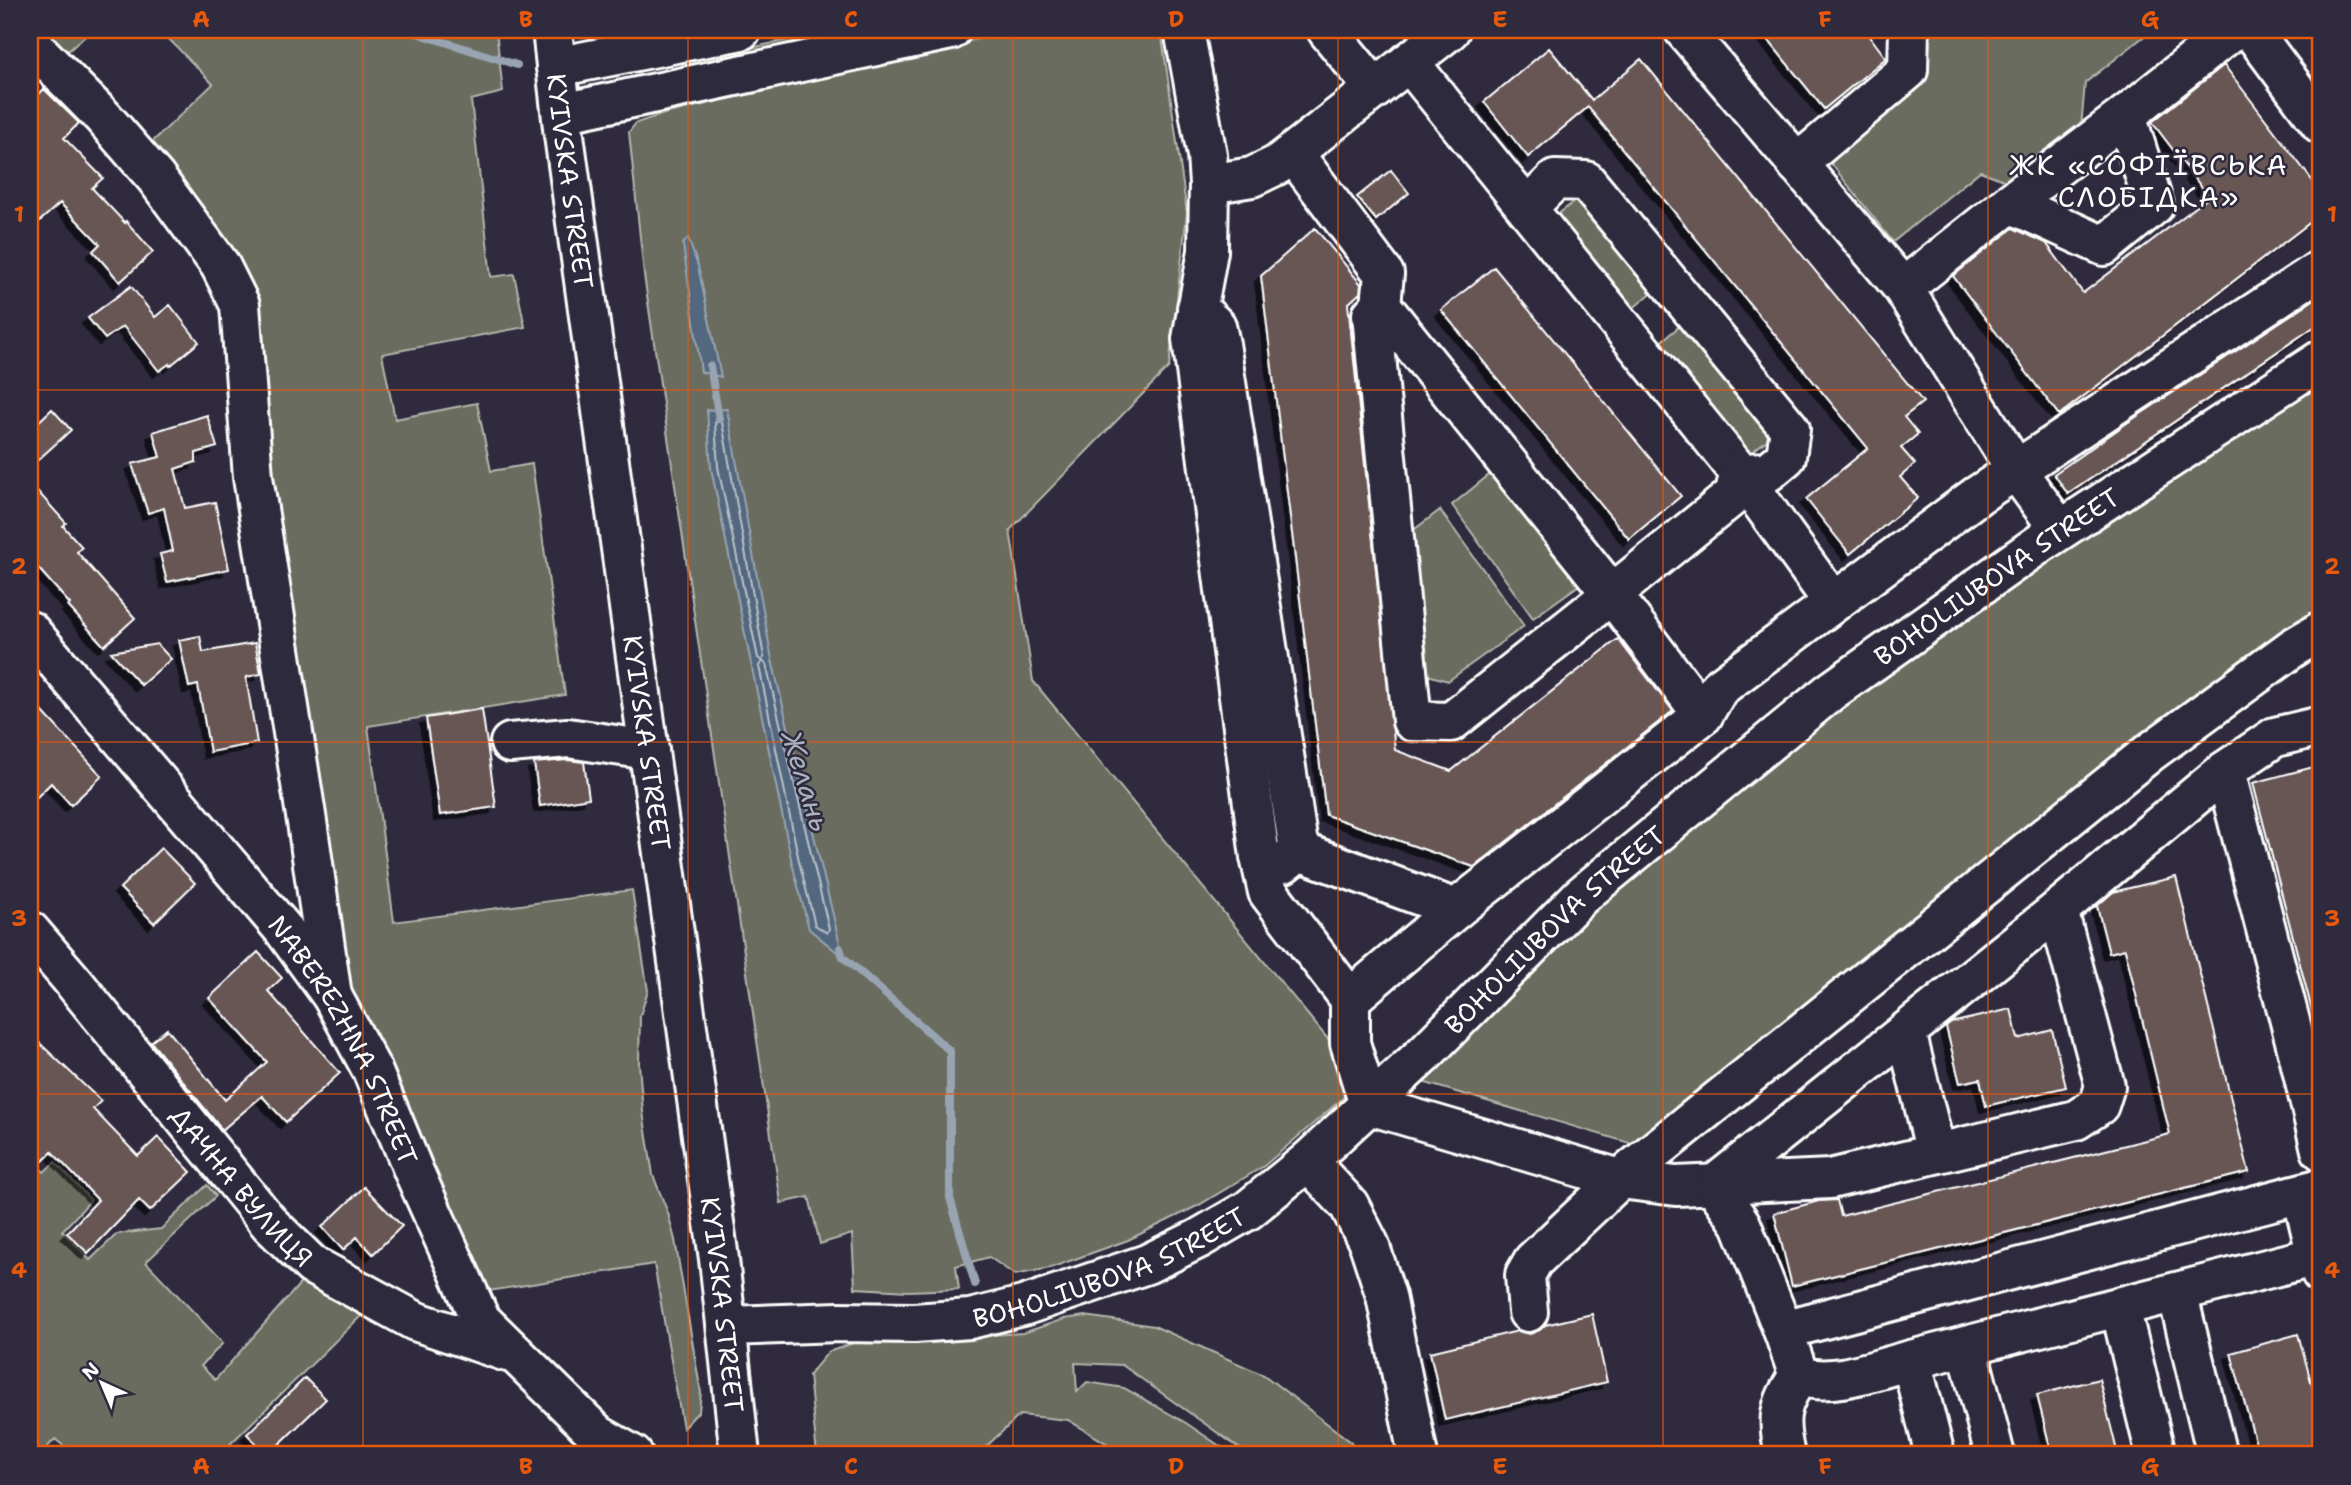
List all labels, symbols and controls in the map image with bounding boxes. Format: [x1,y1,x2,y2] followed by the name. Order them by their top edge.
[192,4,210,34] text: A
[519,4,533,34] text: B
[844,4,858,34] text: C
[1168,4,1184,34] text: D
[1492,4,1508,34] text: E
[1818,4,1832,34] text: F
[2141,4,2160,34] text: G
[539,71,602,291] street label: KYIVSKA STREET
[2009,146,2289,216] district label: ЖК «СОФІЇВСЬКА СЛОБІДКА»
[14,199,24,229] text: 1
[2327,199,2337,229] text: 1
[1867,479,2126,673] street label: BOHOLIUBOVA STREET
[11,551,27,581] text: 2
[2324,551,2340,581] text: 2
[616,633,680,852] street label: KYIVSKA STREET
[772,725,839,836] water label: Желань
[1436,817,1672,1042] street label: BOHOLIUBOVA STREET
[11,903,27,933] text: 3
[2324,903,2340,933] text: 3
[261,907,426,1170] street label: NABEREZHNA STREET
[163,1098,321,1274] street label: ДАЧНА ВУЛИЦЯ
[693,1194,753,1414] street label: KYIVSKA STREET
[969,1198,1252,1335] street label: BOHOLIUBOVA STREET
[11,1255,27,1285] text: 4
[2324,1255,2340,1285] text: 4
[66,1348,136,1418] north arrow
[76,1357,105,1385] text: N
[192,1451,210,1481] text: A
[519,1451,533,1481] text: B
[844,1451,858,1481] text: C
[1168,1451,1184,1481] text: D
[1492,1451,1508,1481] text: E
[1818,1451,1832,1481] text: F
[2141,1451,2160,1481] text: G

